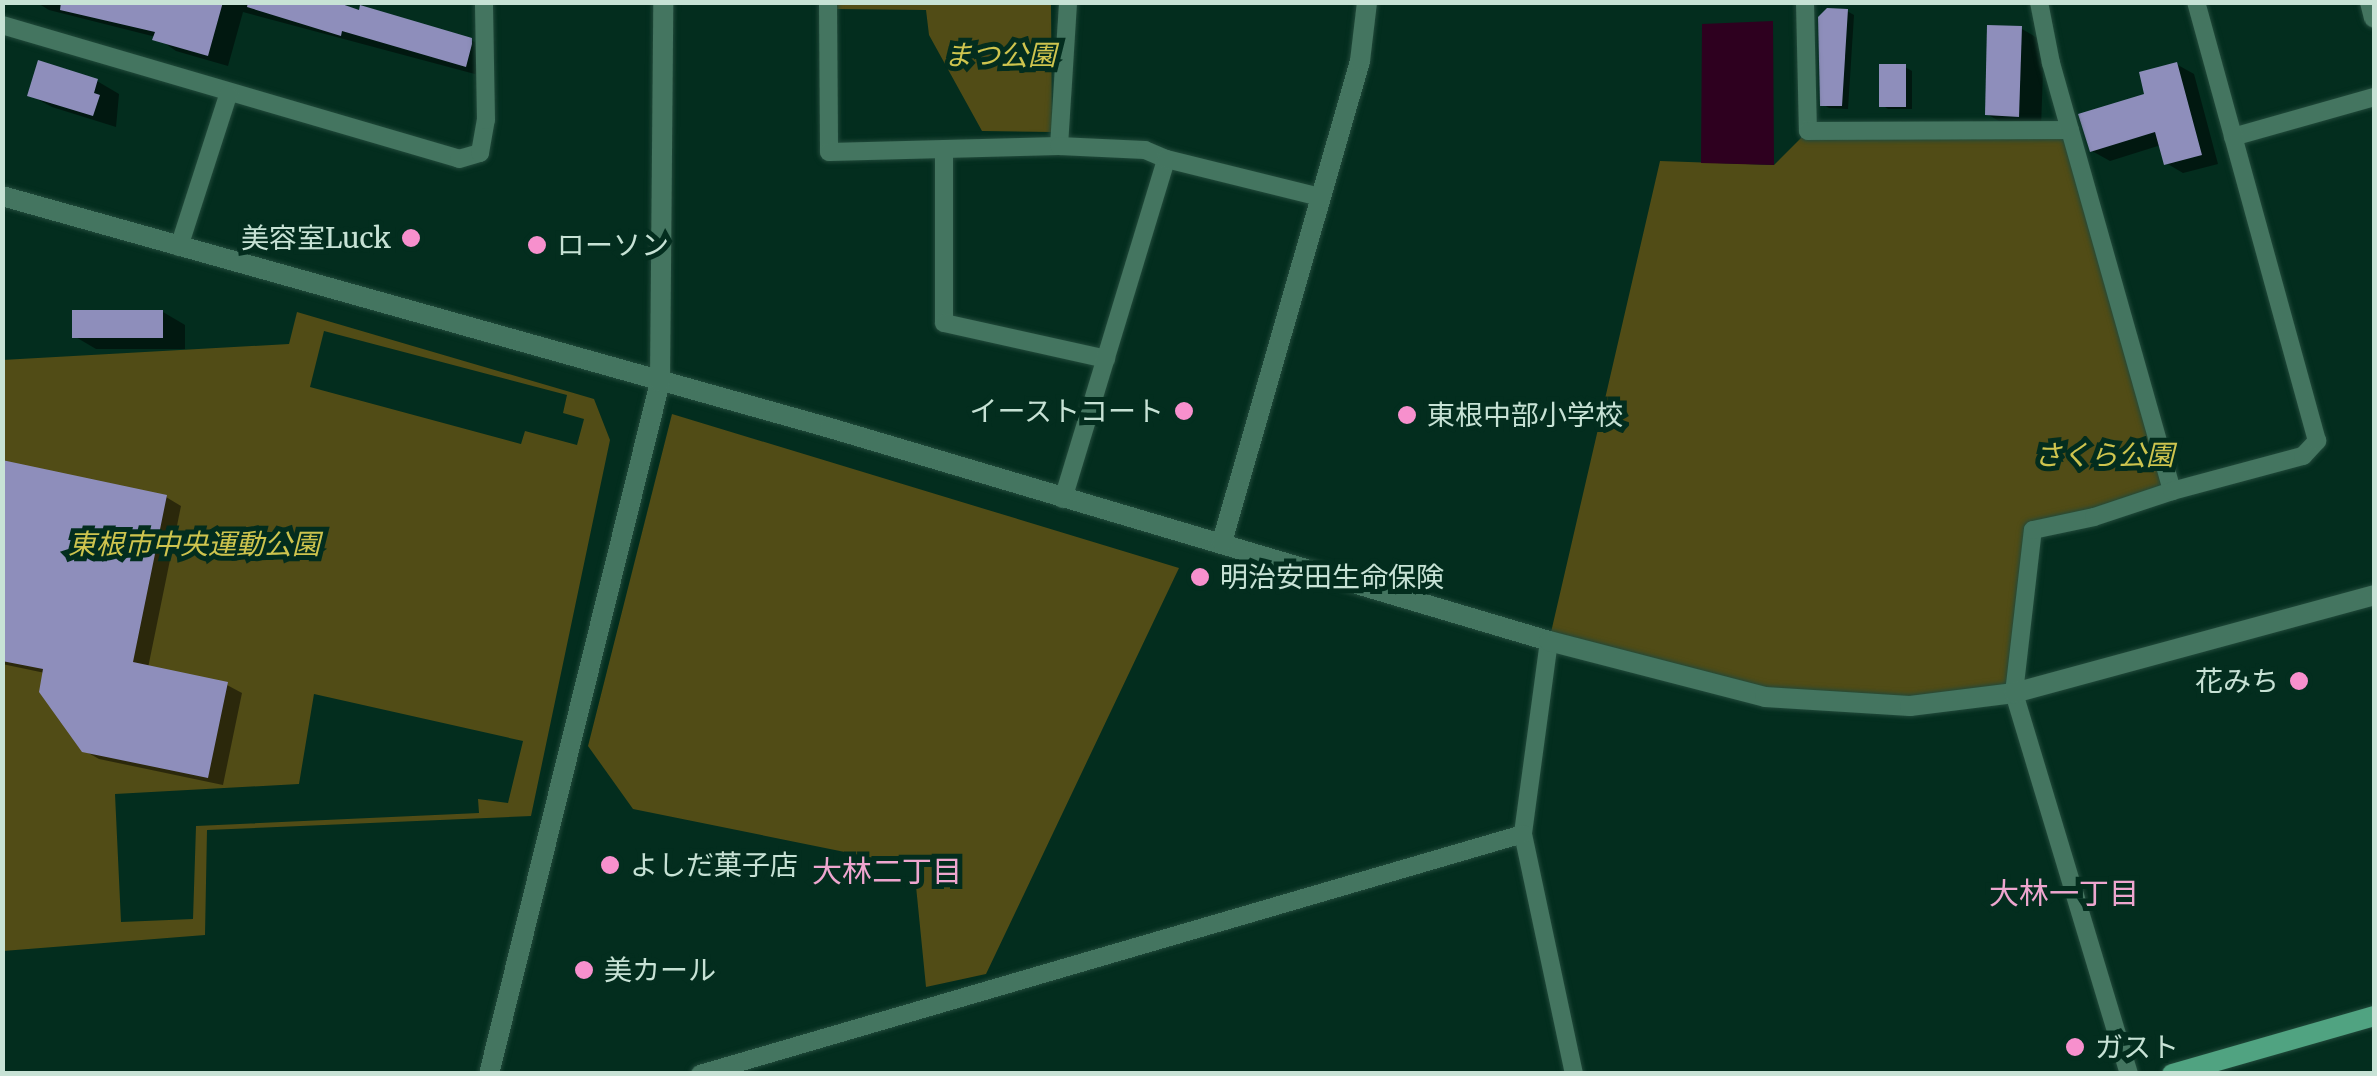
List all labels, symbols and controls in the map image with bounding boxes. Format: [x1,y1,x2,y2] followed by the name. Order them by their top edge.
[944,38,1056,72] park label: まつ公園
[241,221,391,255] place label: 美容室Luck
[400,227,422,249] marker: 美容室Luck
[557,228,669,262] place label: ローソン
[526,234,548,256] marker: ローソン
[968,394,1164,428] place label: イーストコート
[1427,398,1623,432] place label: 東根中部小学校
[1173,400,1195,422] marker: イーストコート
[1396,404,1418,426] marker: 東根中部小学校
[2034,438,2174,472] park label: さくら公園
[68,527,320,561] park label: 東根市中央運動公園
[1220,560,1444,594] place label: 明治安田生命保険
[1189,566,1211,588] marker: 明治安田生命保険
[2195,664,2279,698] place label: 花みち
[2288,670,2310,692] marker: 花みち
[630,848,798,882] place label: よしだ菓子店
[812,853,962,889] district label: 大林二丁目
[599,854,621,876] marker: よしだ菓子店
[1989,875,2139,911] district label: 大林一丁目
[604,953,716,987] place label: 美カール
[573,959,595,981] marker: 美カール
[2095,1030,2179,1064] place label: ガスト
[2064,1036,2086,1058] marker: ガスト

